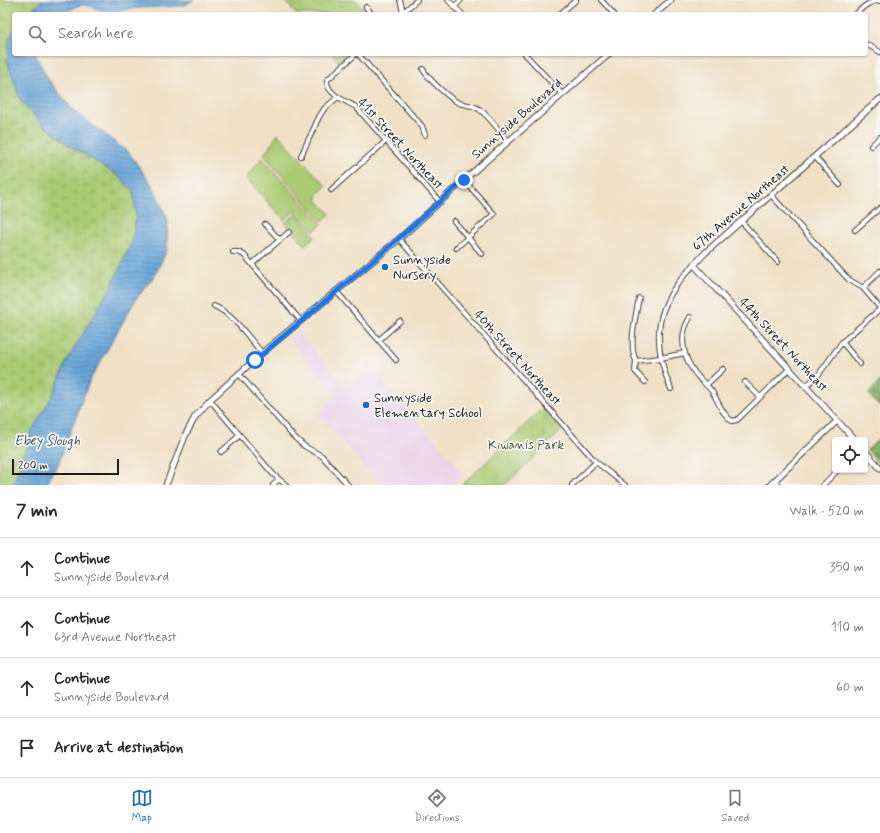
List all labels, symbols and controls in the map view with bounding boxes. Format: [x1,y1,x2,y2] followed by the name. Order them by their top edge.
[12,12,868,56] search box
[26,23,48,45] icon: search
[58,24,134,44] text: Search here
[468,75,566,163] street label: Sunnyside Boulevard
[353,95,447,193] street label: 41st Street Northeast
[689,161,793,255] street label: 67th Avenue Northeast
[455,171,473,189] route end
[393,252,451,284] place label: Sunnyside Nursery
[380,262,390,272] marker: Sunnyside Nursery
[735,294,831,396] street label: 44th Street Northeast
[470,307,564,409] street label: 40th Street Northeast
[246,351,264,369] route start
[374,390,482,422] place label: Sunnyside Elementary School
[361,400,371,410] marker: Sunnyside Elementary School
[14,432,80,451] water label: Ebey Slough
[488,437,564,454] park label: Kiwanis Park
[832,437,868,473] map controls
[832,437,868,473] button: locate
[12,457,119,476] scale bar
[18,459,48,473] text: 200 m
[16,500,58,522] text: 7 min
[790,503,864,520] text: Walk · 520 m
[54,549,110,569] text: Continue
[16,557,38,579] icon: ahead
[830,559,864,576] text: 350 m
[54,569,169,586] text: Sunnyside Boulevard
[54,609,110,629] text: Continue
[16,617,38,639] icon: ahead
[831,619,864,636] text: 110 m
[54,629,177,646] text: 63rd Avenue Northeast
[54,669,110,689] text: Continue
[16,677,38,699] icon: ahead
[836,679,864,696] text: 60 m
[54,689,169,706] text: Sunnyside Boulevard
[16,737,38,759] icon: arrive
[54,738,183,758] text: Arrive at destination
[131,787,153,825] tab: Map
[414,787,460,825] tab: Directions
[721,787,749,825] tab: Saved

